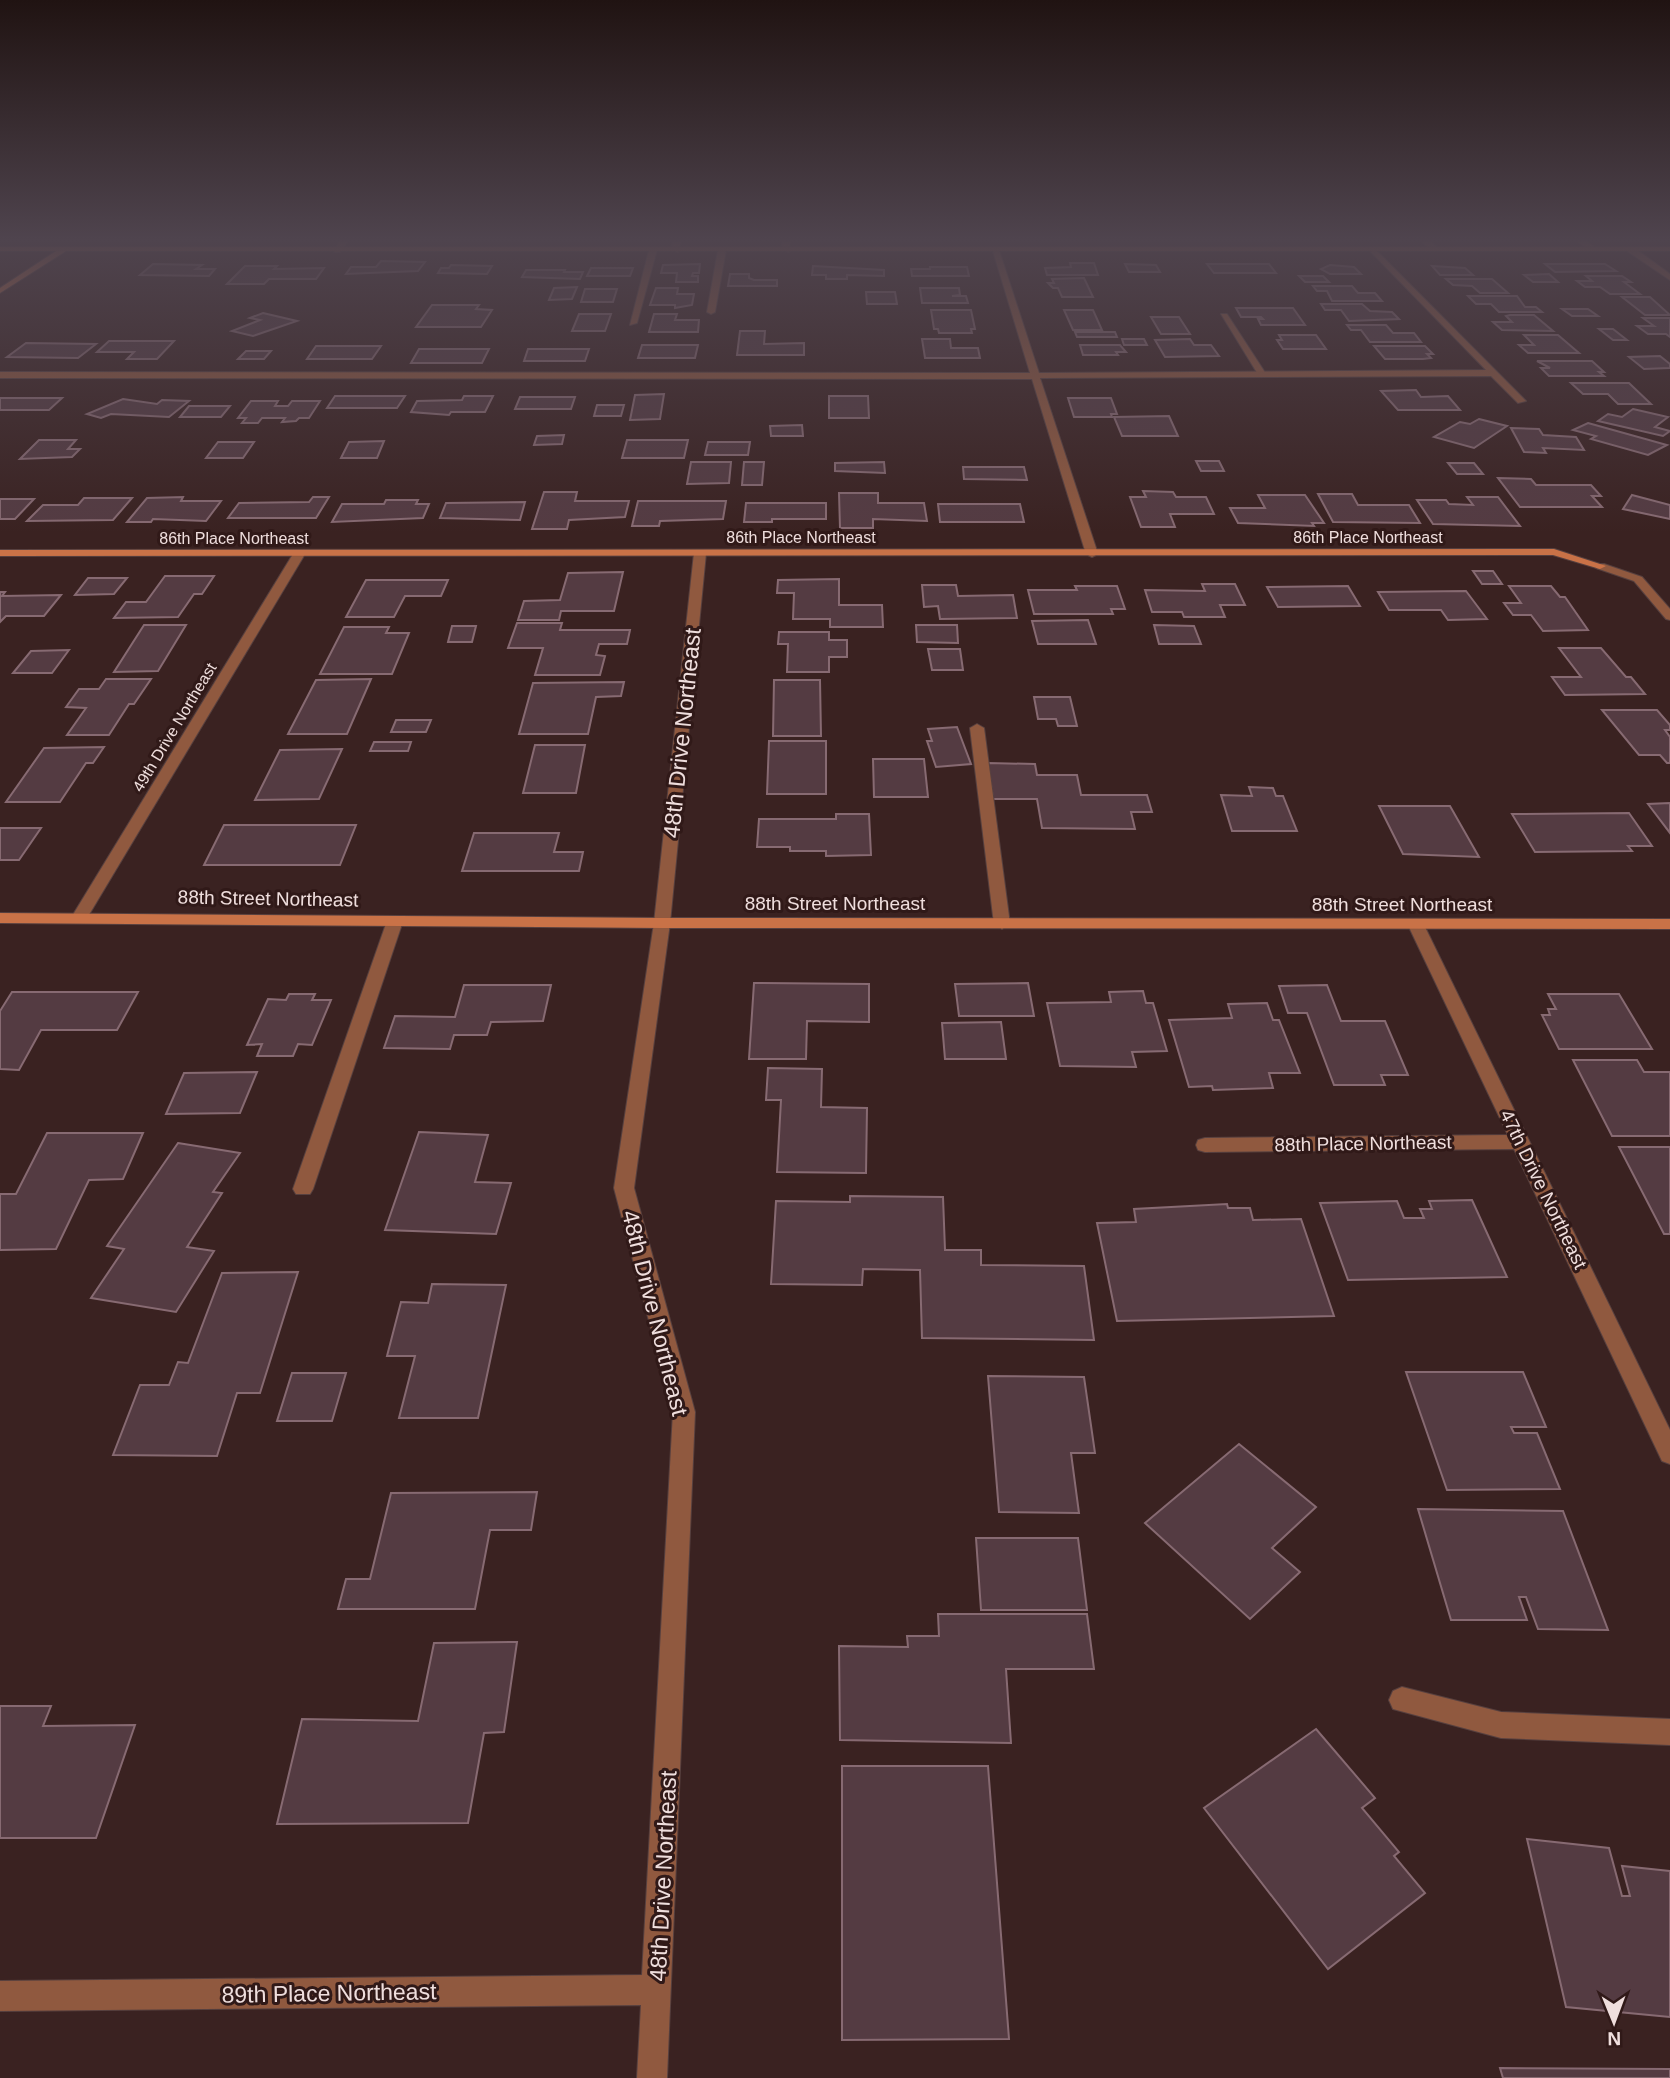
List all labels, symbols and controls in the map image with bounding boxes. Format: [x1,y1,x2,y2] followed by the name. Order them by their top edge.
[726,529,876,546] street label: 86th Place Northeast
[1293,529,1443,546] street label: 86th Place Northeast
[159,530,309,547] street label: 86th Place Northeast
[658,626,706,839] street label: 48th Drive Northeast
[129,660,220,795] street label: 49th Drive Northeast
[178,886,359,911] street label: 88th Street Northeast
[745,893,926,914] street label: 88th Street Northeast
[1312,894,1493,915] street label: 88th Street Northeast
[1496,1106,1591,1273] street label: 47th Drive Northeast
[1274,1131,1453,1156] street label: 88th Place Northeast
[617,1208,693,1419] street label: 48th Drive Northeast
[644,1769,682,1982] street label: 48th Drive Northeast
[221,1978,437,2008] street label: 89th Place Northeast
[1579,1987,1649,2057] north arrow
[1607,2028,1621,2049] text: N

